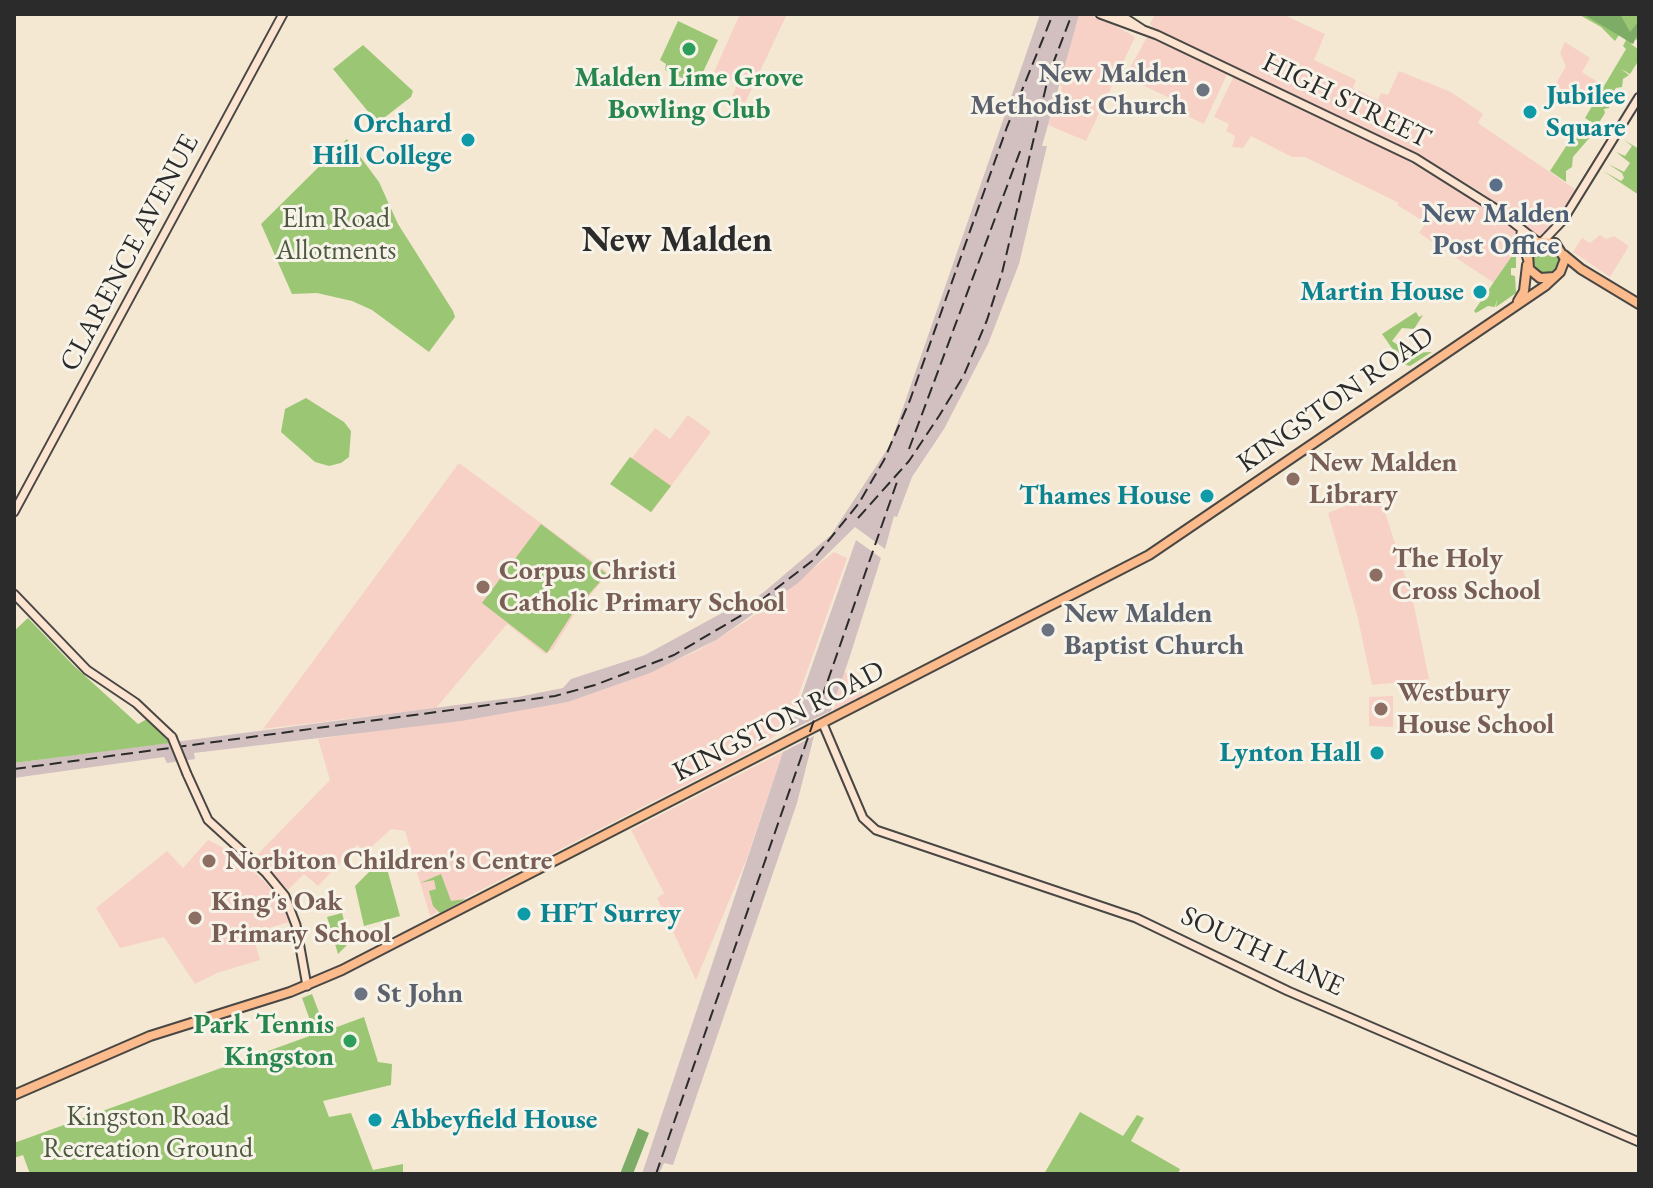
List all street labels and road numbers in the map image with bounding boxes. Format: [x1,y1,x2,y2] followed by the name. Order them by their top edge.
[1256,46,1436,156] street label: HIGH STREET
[53,129,207,377] street label: CLARENCE AVENUE
[1231,320,1441,480] street label: KINGSTON ROAD
[668,654,890,790] street label: KINGSTON ROAD
[1175,900,1349,1004] street label: SOUTH LANE

